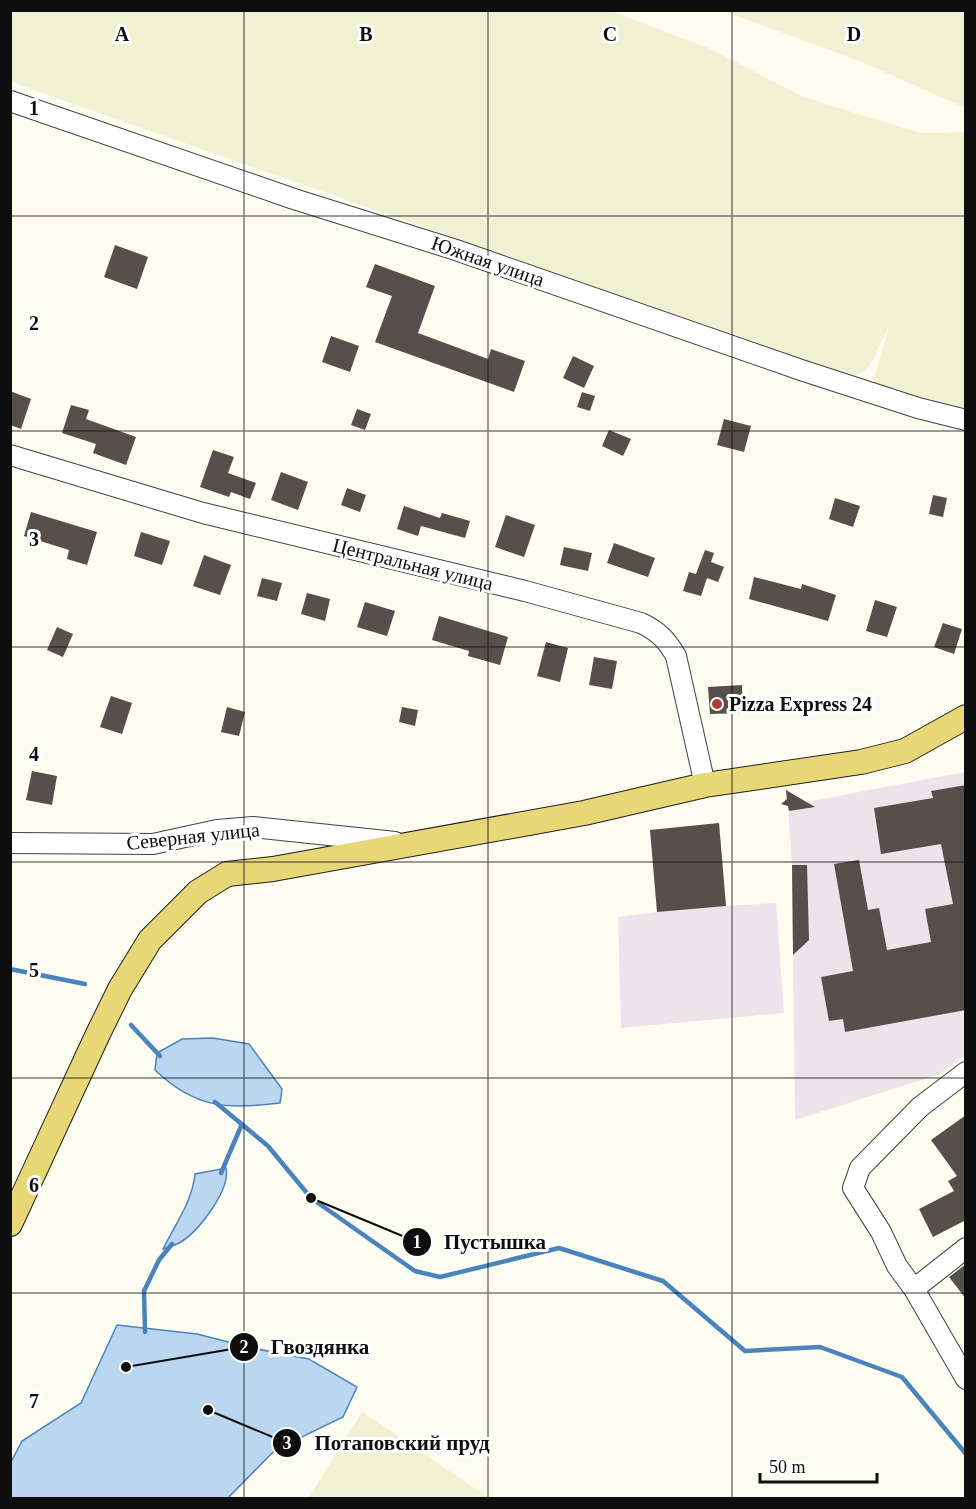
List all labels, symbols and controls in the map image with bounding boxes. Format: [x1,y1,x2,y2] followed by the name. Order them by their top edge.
[115,23,130,45] text: A
[359,23,373,45] text: B
[603,23,617,45] text: C
[847,23,861,45] text: D
[29,97,39,119] text: 1
[428,231,547,292] street label: Южная улица
[29,312,39,334] text: 2
[29,528,39,550] text: 3
[330,533,496,596] street label: Центральная улица
[729,693,872,716] place label: Pizza Express 24
[710,697,724,711] marker: Pizza Express 24
[29,743,39,765] text: 4
[125,818,261,855] street label: Северная улица
[29,959,39,981] text: 5
[29,1174,39,1196] text: 6
[402,1223,558,1262] callout: Пустышка
[444,1230,547,1254] text: Пустышка
[413,1232,422,1252] text: 1
[229,1327,382,1366] callout: Гвоздянка
[271,1335,370,1359] text: Гвоздянка
[240,1337,249,1357] text: 2
[29,1390,39,1412] text: 7
[272,1423,501,1462] callout: Потаповский пруд
[314,1431,490,1455] text: Потаповский пруд
[283,1433,292,1453] text: 3
[760,1446,877,1484] scale bar
[769,1457,806,1477] text: 50 m

